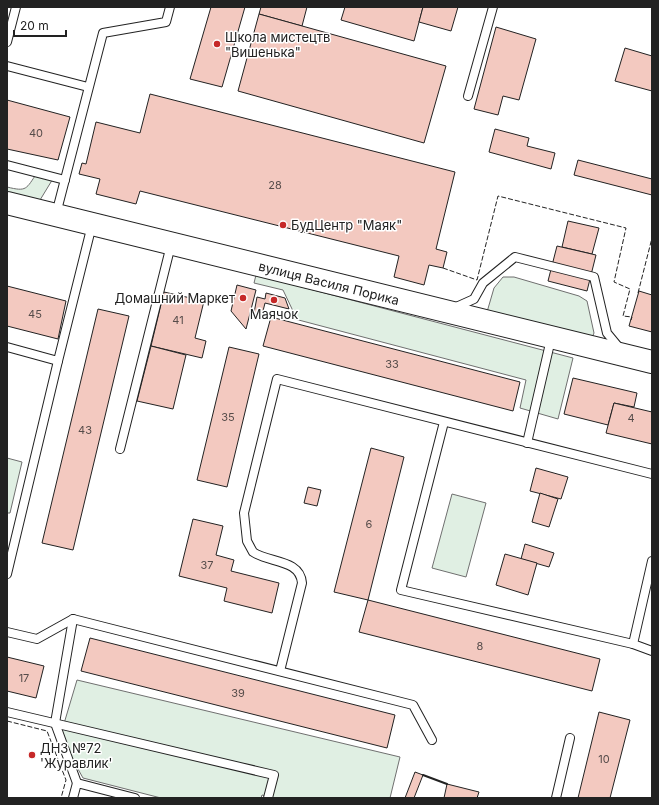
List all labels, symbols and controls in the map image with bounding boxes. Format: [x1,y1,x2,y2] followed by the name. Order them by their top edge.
[14,12,66,38] scale bar
[20,18,49,33] text: 20 m
[225,29,330,60] place label: Школа мистецтв "Вишенька"
[212,39,222,49] marker: Школа мистецтв "Вишенька"
[29,126,43,140] house number: 40
[268,178,282,192] house number: 28
[291,217,402,233] place label: БудЦентр "Маяк"
[278,220,288,230] marker: БудЦентр "Маяк"
[257,258,401,308] street label: вулиця Василя Порика
[114,290,235,306] place label: Домашний Маркет
[238,293,248,303] marker: Домашний Маркет
[269,295,279,305] marker: Маячок
[250,306,298,322] place label: Маячок
[28,307,42,321] house number: 45
[172,313,184,327] house number: 41
[385,357,399,371] house number: 33
[221,410,235,424] house number: 35
[627,411,635,425] house number: 4
[78,423,92,437] house number: 43
[366,517,373,531] house number: 6
[200,558,214,572] house number: 37
[477,639,484,653] house number: 8
[19,671,29,685] house number: 17
[231,686,245,700] house number: 39
[40,740,113,771] place label: ДНЗ №72 'Журавлик'
[27,750,37,760] marker: ДНЗ №72 'Журавлик'
[598,752,610,766] house number: 10

